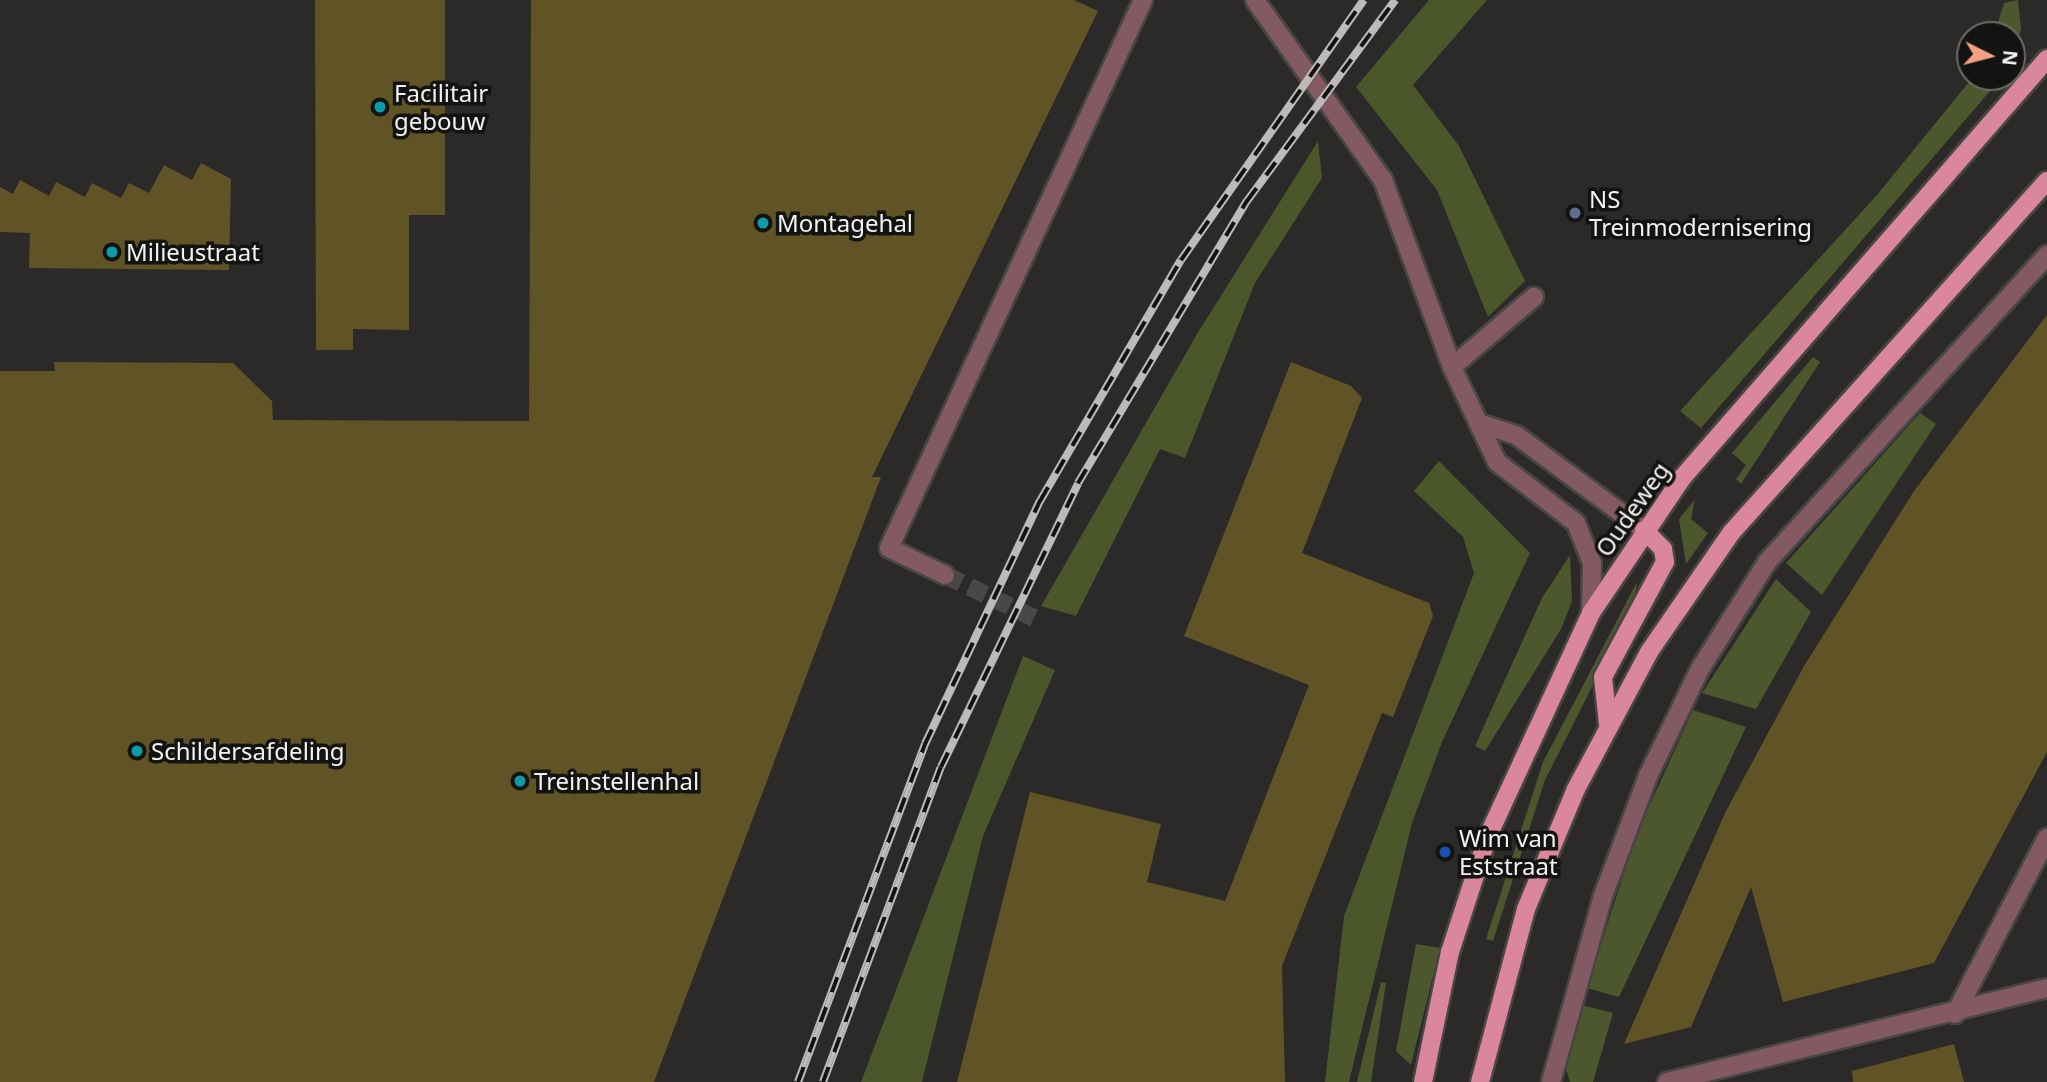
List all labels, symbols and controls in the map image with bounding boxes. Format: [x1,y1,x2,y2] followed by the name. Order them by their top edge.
[1956,21,2026,91] north arrow
[1996,49,2024,67] text: N
[394,79,488,135] place label: Facilitair gebouw
[372,99,388,115] marker: Facilitair gebouw
[1589,185,1812,241] place label: NS Treinmodernisering
[1567,205,1583,221] marker: NS Treinmodernisering
[777,209,913,237] place label: Montagehal
[755,215,771,231] marker: Montagehal
[126,238,260,266] place label: Milieustraat
[104,244,120,260] marker: Milieustraat
[1589,456,1675,562] street label: Oudeweg
[151,737,345,765] place label: Schildersafdeling
[129,743,145,759] marker: Schildersafdeling
[534,767,699,795] place label: Treinstellenhal
[512,773,528,789] marker: Treinstellenhal
[1459,824,1558,880] place label: Wim van Eststraat
[1437,844,1453,860] marker: Wim van Eststraat

